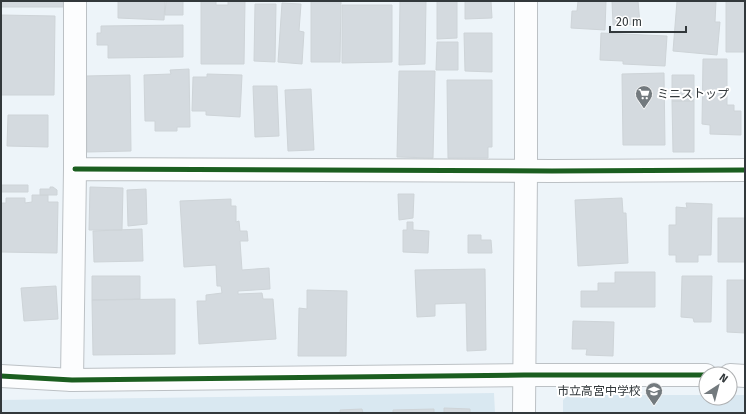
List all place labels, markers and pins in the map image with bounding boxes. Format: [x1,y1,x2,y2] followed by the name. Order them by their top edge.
[634,84,654,109] supermarket icon: ミニストップ
[657,87,729,101] place label: ミニストップ
[644,381,664,406] school or university icon: 市立高宮中学校
[557,384,641,398] place label: 市立高宮中学校

